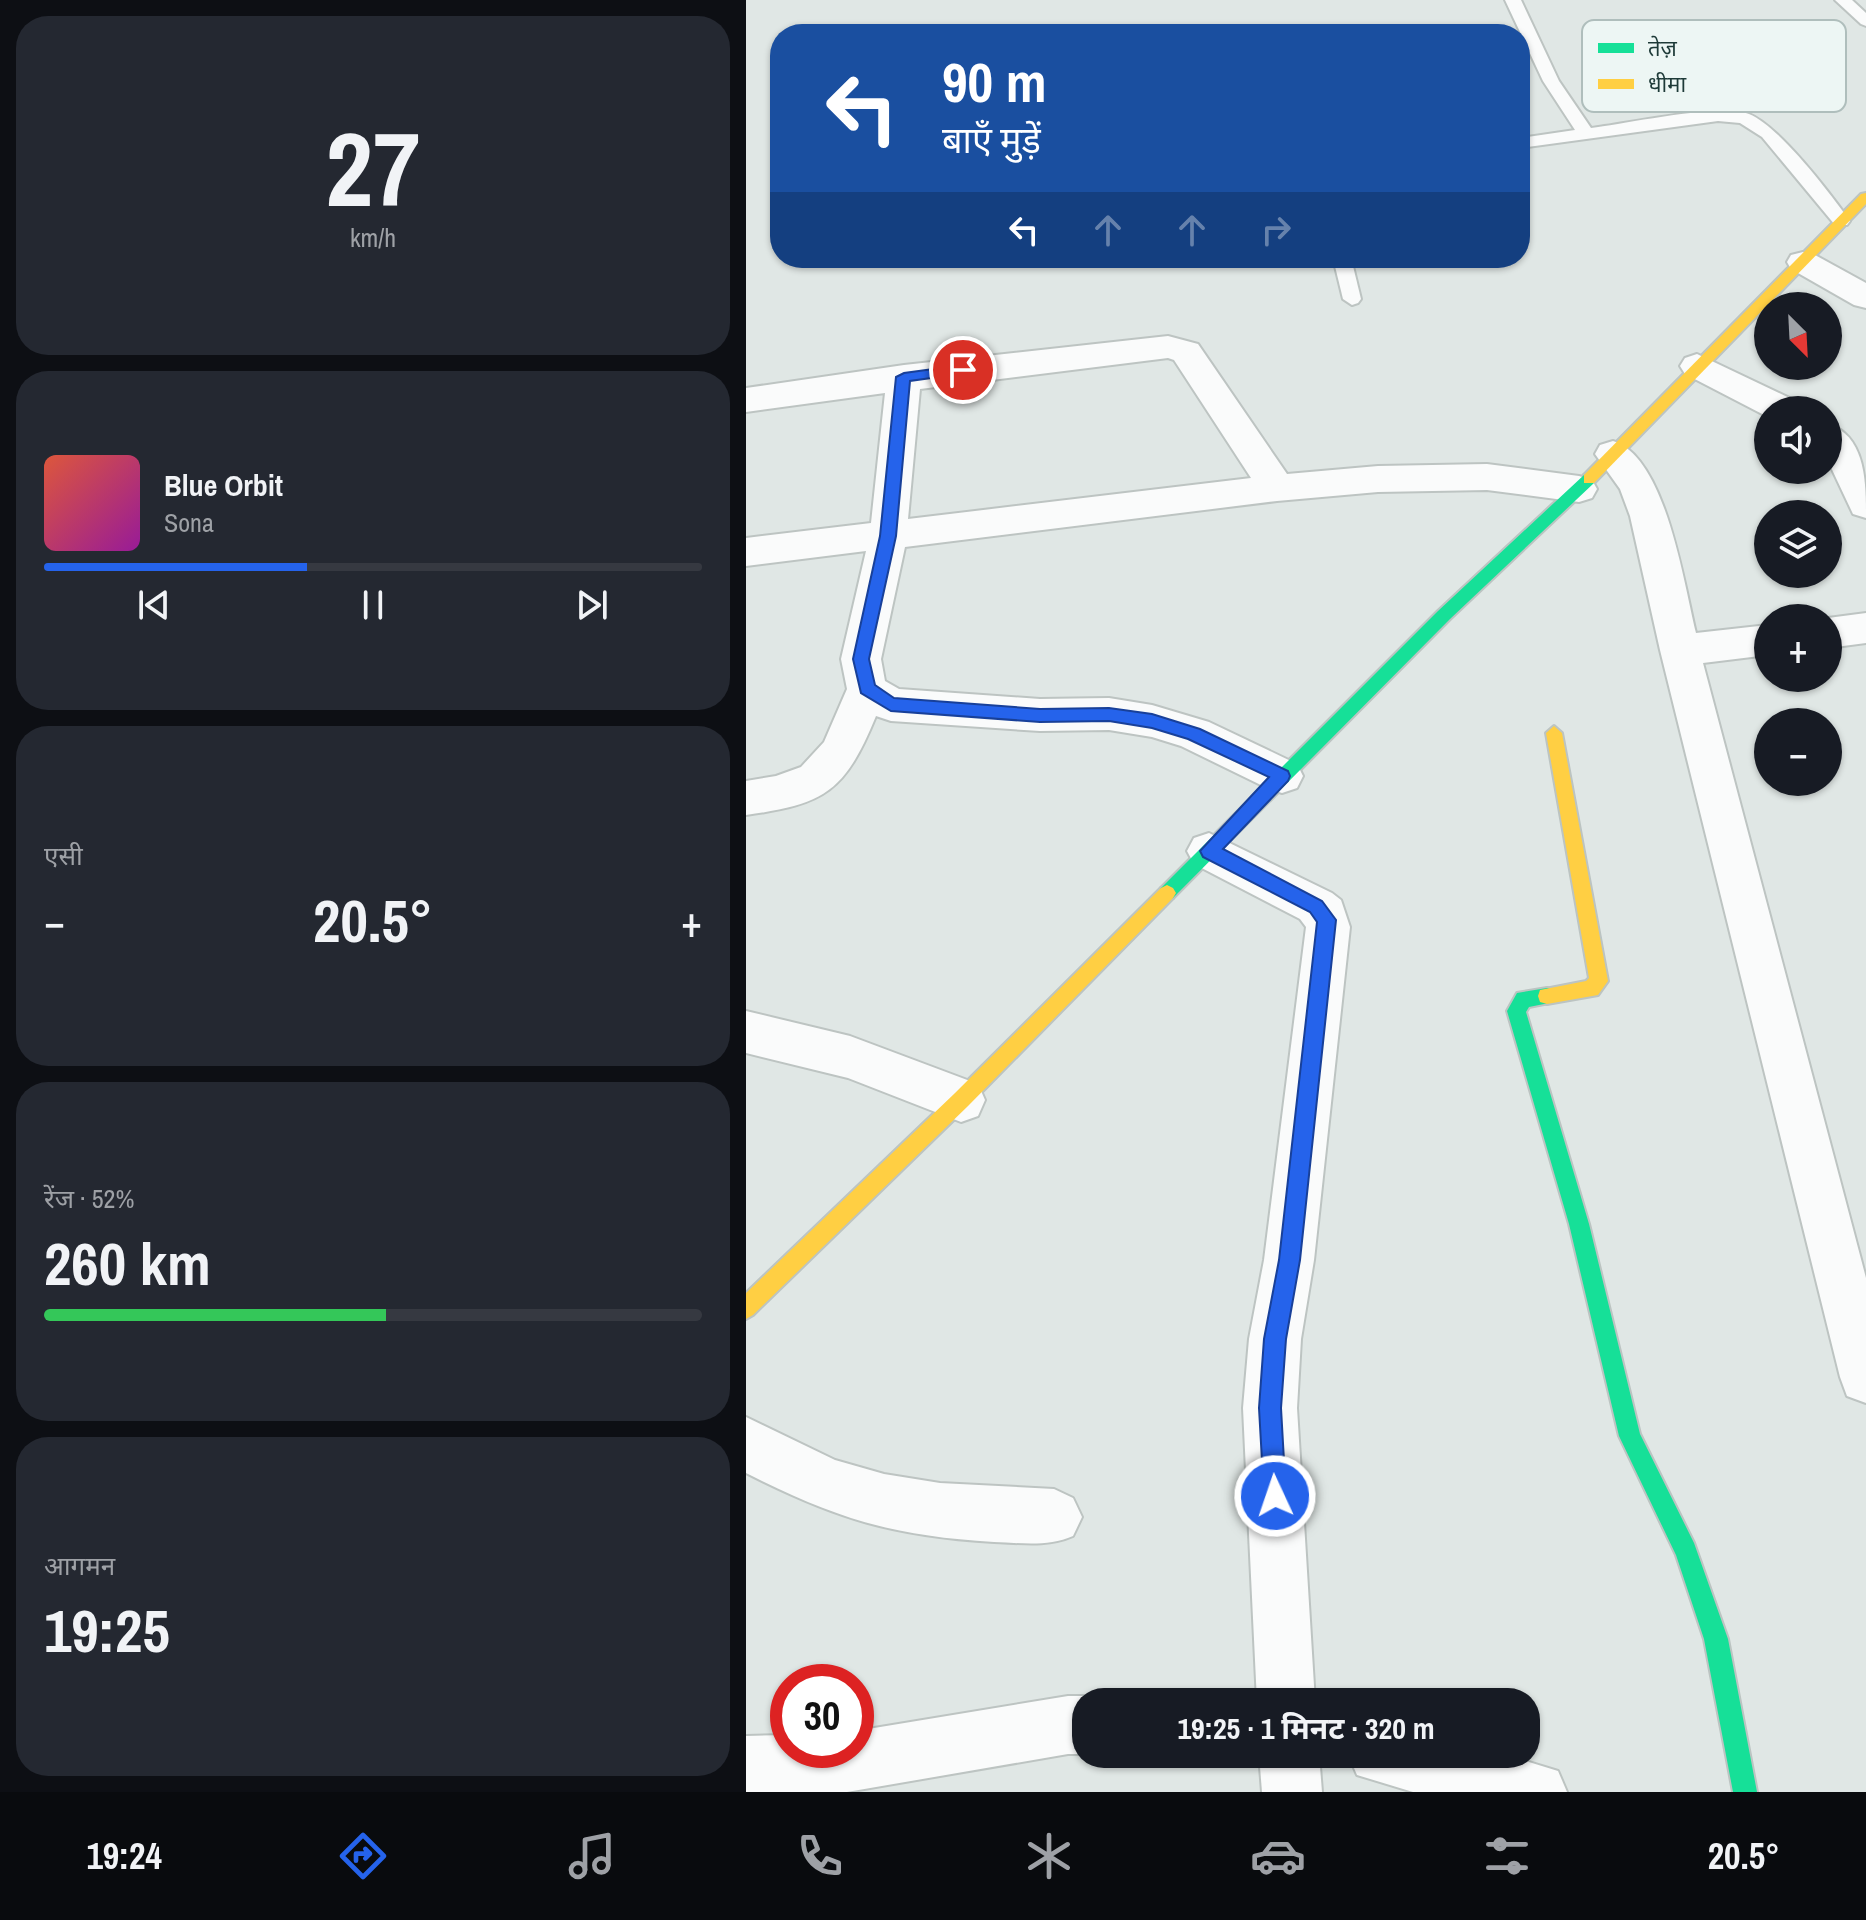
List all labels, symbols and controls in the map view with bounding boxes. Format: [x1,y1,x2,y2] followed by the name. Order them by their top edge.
[1582,20,1846,112] legend
[1648,33,1678,63] text: तेज़
[942,44,1047,119] text: 90 m
[810,56,914,160] icon: left
[1648,69,1686,99] text: धीमा
[326,98,420,238] text: 27
[942,116,1041,164] text: बाएँ मुड़ें
[1002,208,1046,252] icon: left
[1086,208,1130,252] icon: ahead
[1170,208,1214,252] icon: ahead
[1254,208,1298,252] icon: right
[350,220,396,255] text: km/h
[1754,292,1842,380] north arrow
[1754,292,1842,796] map controls
[929,336,997,404] pin
[941,348,985,392] icon: arrive
[1754,396,1842,484] button: sound
[164,465,283,505] text: Blue Orbit
[1754,500,1842,588] button: layers
[164,505,214,540] text: Sona
[132,583,176,627] icon: previous
[351,583,395,627] icon: pause
[570,583,614,627] icon: next
[1754,604,1842,692] button: +
[1754,708,1842,796] button: −
[44,838,83,873] text: एसी
[313,880,433,961] text: 20.5°
[44,891,65,951] text: −
[681,891,702,951] text: +
[44,1181,134,1216] text: रेंज · 52%
[44,1223,211,1304] text: 260 km
[1233,1454,1317,1538] position arrow
[44,1548,115,1583] text: आगमन
[44,1590,170,1671] text: 19:25
[770,1664,874,1768] speed limit sign: 30
[1177,1708,1435,1748] text: 19:25 · 1 मिनट · 320 m
[335,1828,391,1884] icon: directions
[564,1828,620,1884] icon: music
[792,1828,848,1884] icon: phone
[1021,1828,1077,1884] icon: climate
[1250,1828,1306,1884] icon: car
[1479,1828,1535,1884] icon: filters
[86,1832,162,1880] text: 19:24
[1708,1832,1780,1880] text: 20.5°

